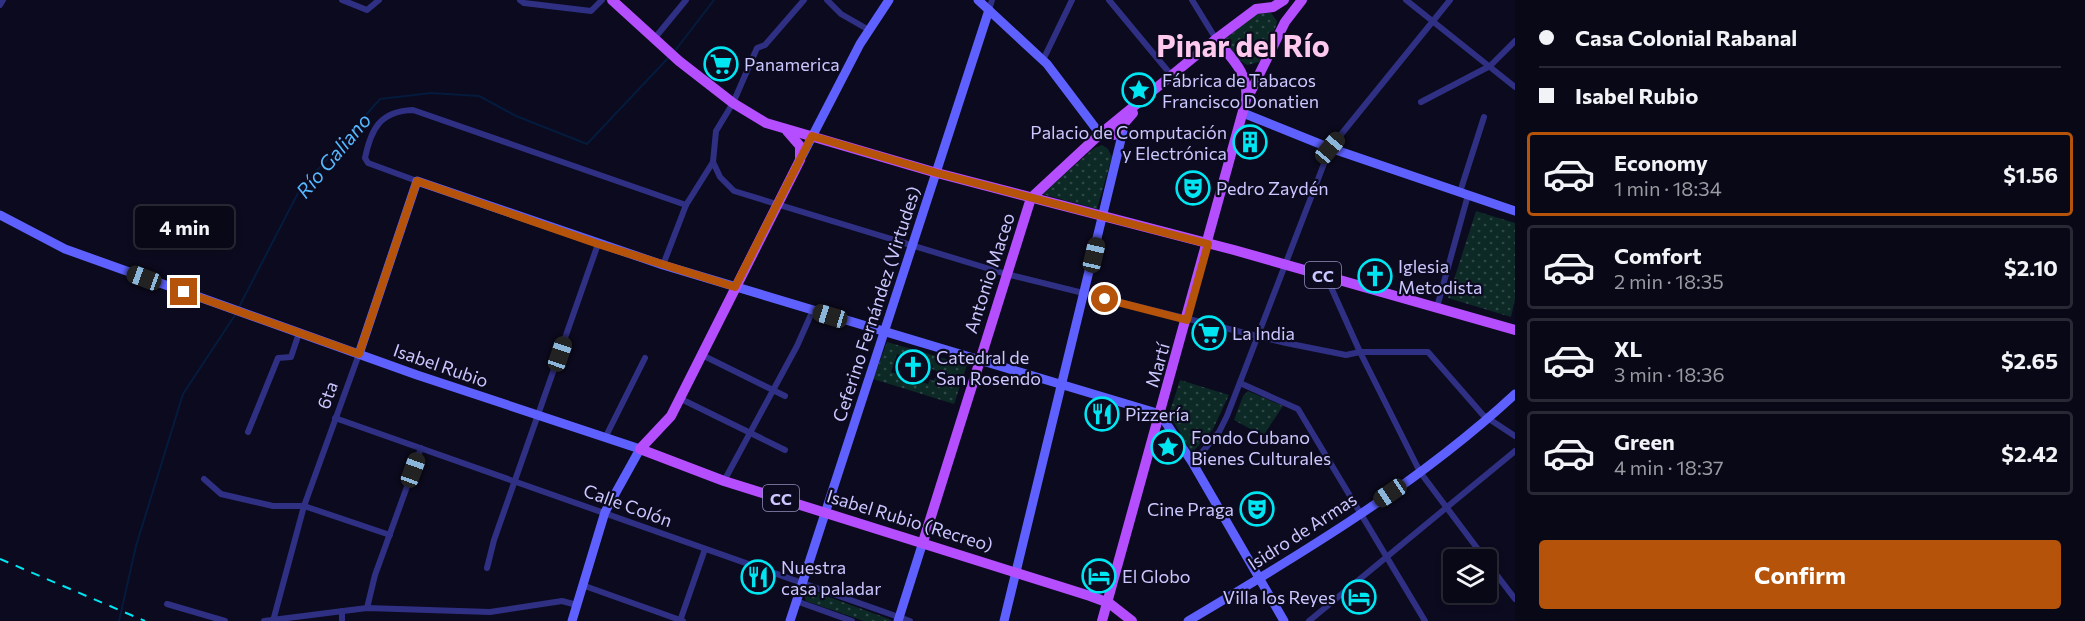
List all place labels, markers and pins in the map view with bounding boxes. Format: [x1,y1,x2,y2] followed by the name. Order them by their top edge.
[703,46,739,82] supermarket icon: Panamerica
[744,53,840,75] place label: Panamerica
[1162,69,1319,112] place label: Fábrica de Tabacos Francisco Donatien
[1121,72,1157,108] place icon: Fábrica de Tabacos Francisco Donatien
[1030,121,1227,164] place label: Palacio de Computación y Electrónica
[1232,124,1268,160] building icon: Palacio de Computación y Electrónica
[1175,170,1211,206] theatre icon: Pedro Zaydén
[1216,177,1329,199] place label: Pedro Zaydén
[1398,255,1483,298] place label: Iglesia Metodista
[1357,258,1393,294] church icon: Iglesia Metodista
[1191,315,1227,351] supermarket icon: La India
[1232,322,1295,344] place label: La India
[936,346,1041,389] place label: Catedral de San Rosendo
[895,349,931,385] church icon: Catedral de San Rosendo
[1084,396,1120,432] restaurant icon: Pizzería
[1125,403,1190,425] place label: Pizzería
[1191,426,1331,469] place label: Fondo Cubano Bienes Culturales
[1150,429,1186,465] place icon: Fondo Cubano Bienes Culturales
[1239,491,1275,527] theatre icon: Cine Praga
[1147,498,1234,520] place label: Cine Praga
[781,556,881,599] place label: Nuestra casa paladar
[1081,558,1117,594] hotel icon: El Globo
[740,559,776,595] restaurant icon: Nuestra casa paladar
[1122,565,1191,587] place label: El Globo
[1341,579,1377,615] hotel icon: Villa los Reyes
[1223,586,1336,608] place label: Villa los Reyes

